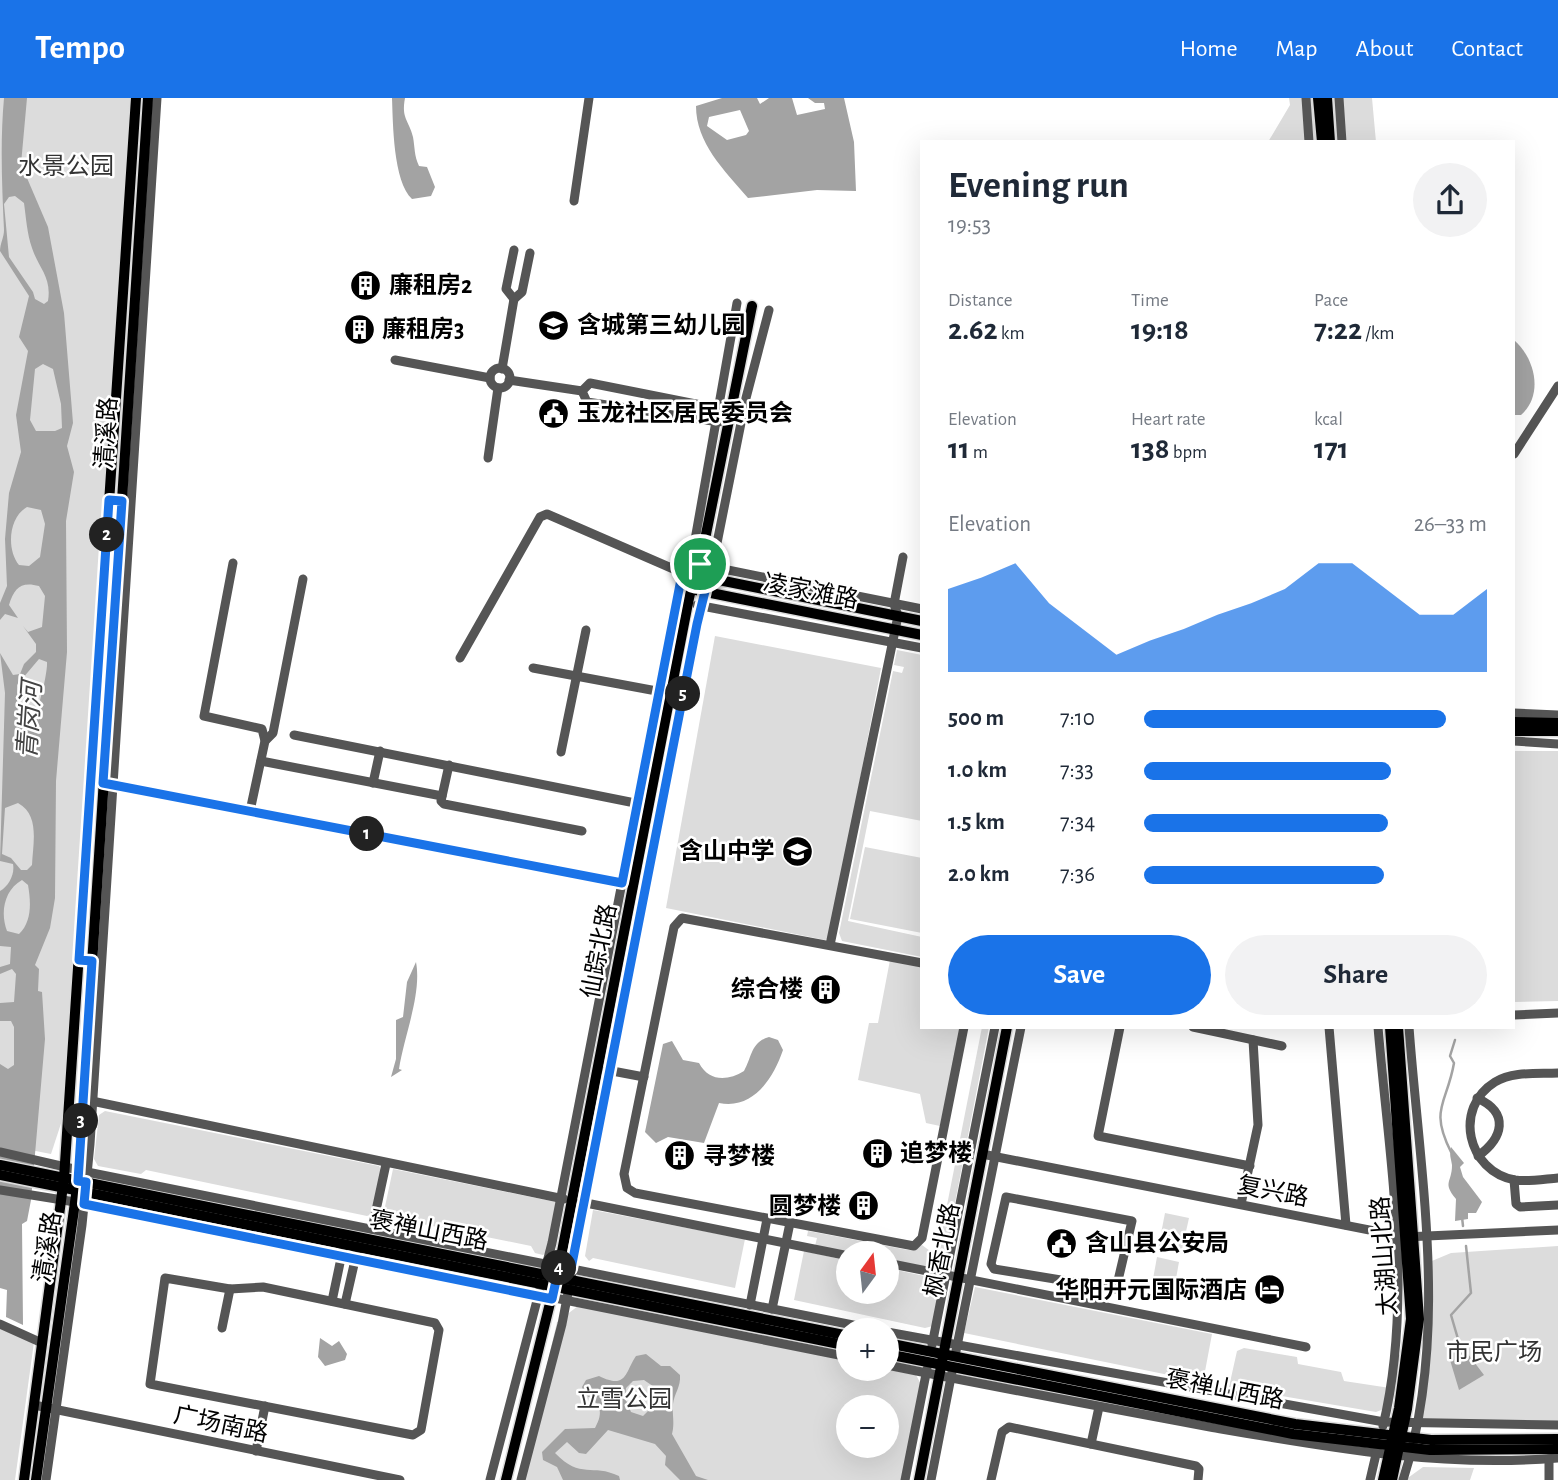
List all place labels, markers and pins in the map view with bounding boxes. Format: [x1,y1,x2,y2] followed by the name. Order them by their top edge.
[349,268,383,302] building icon: 廉租房2
[389,272,472,298] place label: 廉租房2
[537,308,571,342] school or university icon: 含城第三幼儿园
[342,312,376,346] building icon: 廉租房3
[577,312,745,338] place label: 含城第三幼儿园
[382,316,464,342] place label: 廉租房3
[537,396,571,430] public building icon: 玉龙社区居民委员会
[577,400,793,426] place label: 玉龙社区居民委员会
[90,518,124,552] pin: 2
[670,534,730,594] pin
[666,676,700,712] pin: 5
[350,816,384,852] pin: 1
[781,834,815,868] school or university icon: 含山中学
[679,838,775,864] place label: 含山中学
[809,972,843,1006] building icon: 综合楼
[731,976,803,1002] place label: 综合楼
[64,1104,98,1138] pin: 3
[860,1136,894,1170] building icon: 追梦楼
[663,1139,697,1173] building icon: 寻梦楼
[900,1140,972,1166] place label: 追梦楼
[703,1143,775,1169] place label: 寻梦楼
[847,1189,881,1223] building icon: 圆梦楼
[769,1193,841,1219] place label: 圆梦楼
[1045,1226,1079,1260] public building icon: 含山县公安局
[1085,1230,1229,1256] place label: 含山县公安局
[542,1250,576,1286] pin: 4
[1253,1273,1287,1307] hotel icon: 华阳开元国际酒店
[1055,1277,1247,1303] place label: 华阳开元国际酒店

